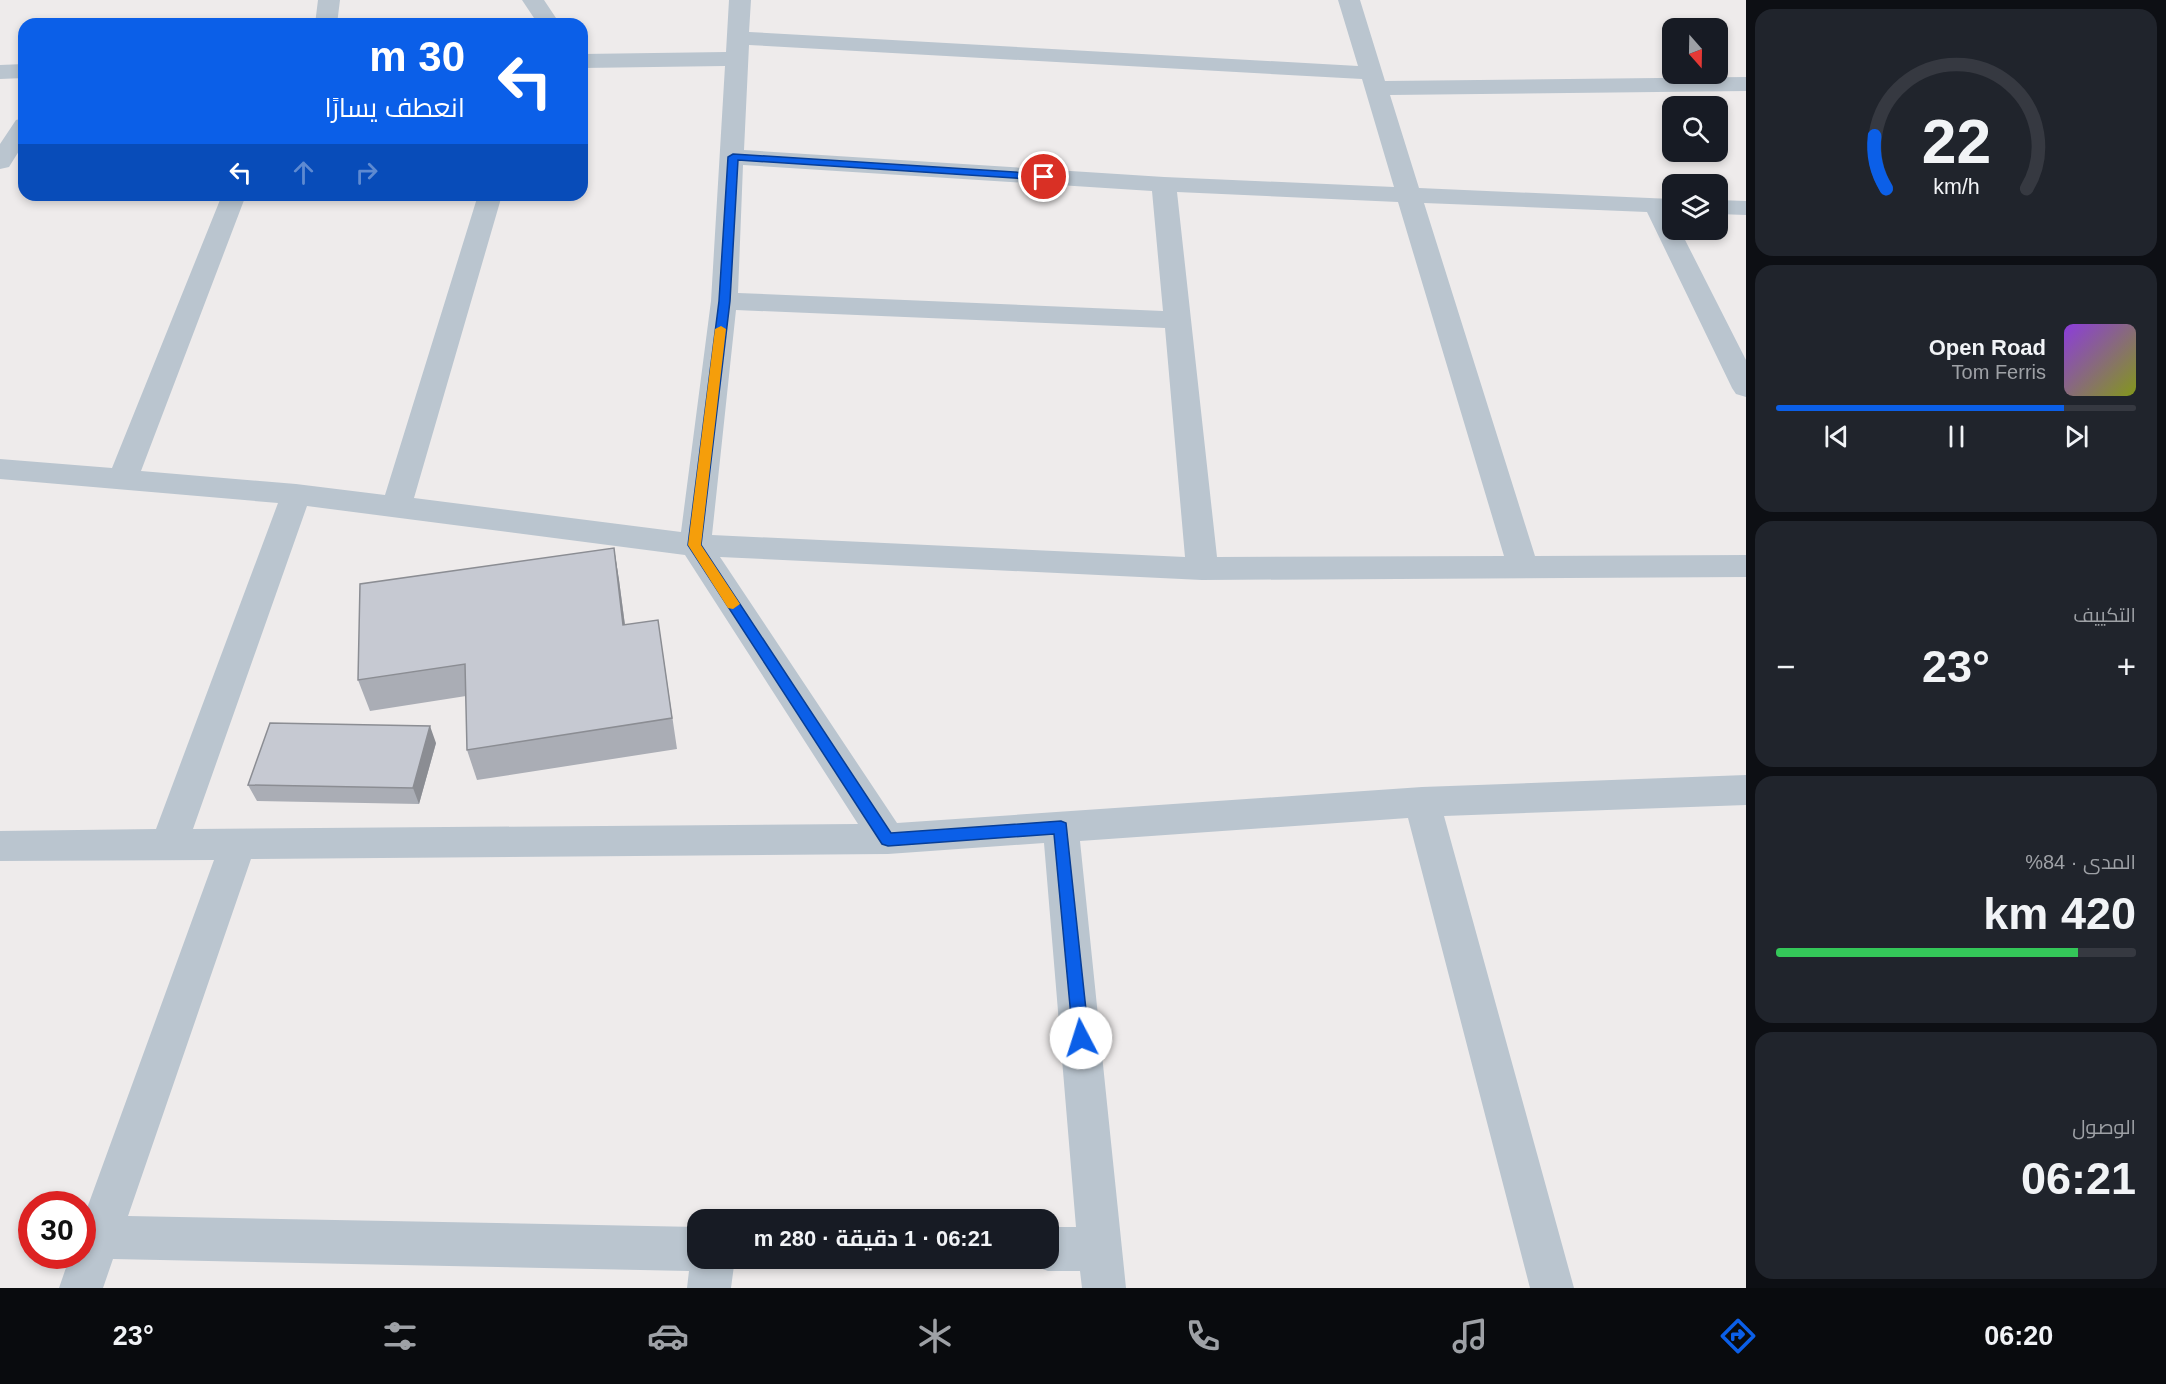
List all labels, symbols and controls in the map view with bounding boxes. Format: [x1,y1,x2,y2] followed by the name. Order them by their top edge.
[1662,18,1728,84] north arrow
[1662,18,1728,240] map controls
[369,33,465,80] text: 30 m
[486,42,564,120] icon: left
[324,93,465,123] text: انعطف يسارًا
[1662,96,1728,162] button: search
[1921,108,1991,177] text: 22
[1018,151,1069,202] pin
[224,156,257,189] icon: left
[287,156,320,189] icon: ahead
[350,156,383,189] icon: right
[1027,160,1060,193] icon: arrive
[1662,174,1728,240] button: layers
[1933,176,1979,200] text: km/h
[1929,335,2046,360] text: Open Road
[1952,361,2046,383] text: Tom Ferris
[1820,420,1853,453] icon: previous
[1940,420,1973,453] icon: pause
[2060,420,2093,453] icon: next
[2073,604,2136,626] text: التكييف
[1922,641,1990,692] text: 23°
[1776,648,1795,685] text: −
[2117,648,2136,685] text: +
[2025,851,2136,873] text: المدى · 84%
[1983,888,2136,939] text: 420 km
[1049,1006,1113,1070] position arrow
[2072,1116,2136,1138] text: الوصول
[2021,1153,2136,1204] text: 06:21
[18,1191,96,1269] speed limit sign: 30
[754,1226,992,1251] text: 06:21 · 1 دقيقة · 280 m
[379,1315,421,1357] icon: filters
[647,1315,689,1357] icon: car
[914,1315,956,1357] icon: climate
[1182,1315,1224,1357] icon: phone
[1449,1315,1491,1357] icon: music
[1717,1315,1759,1357] icon: directions
[113,1321,154,1351] text: 23°
[1984,1321,2053,1351] text: 06:20

